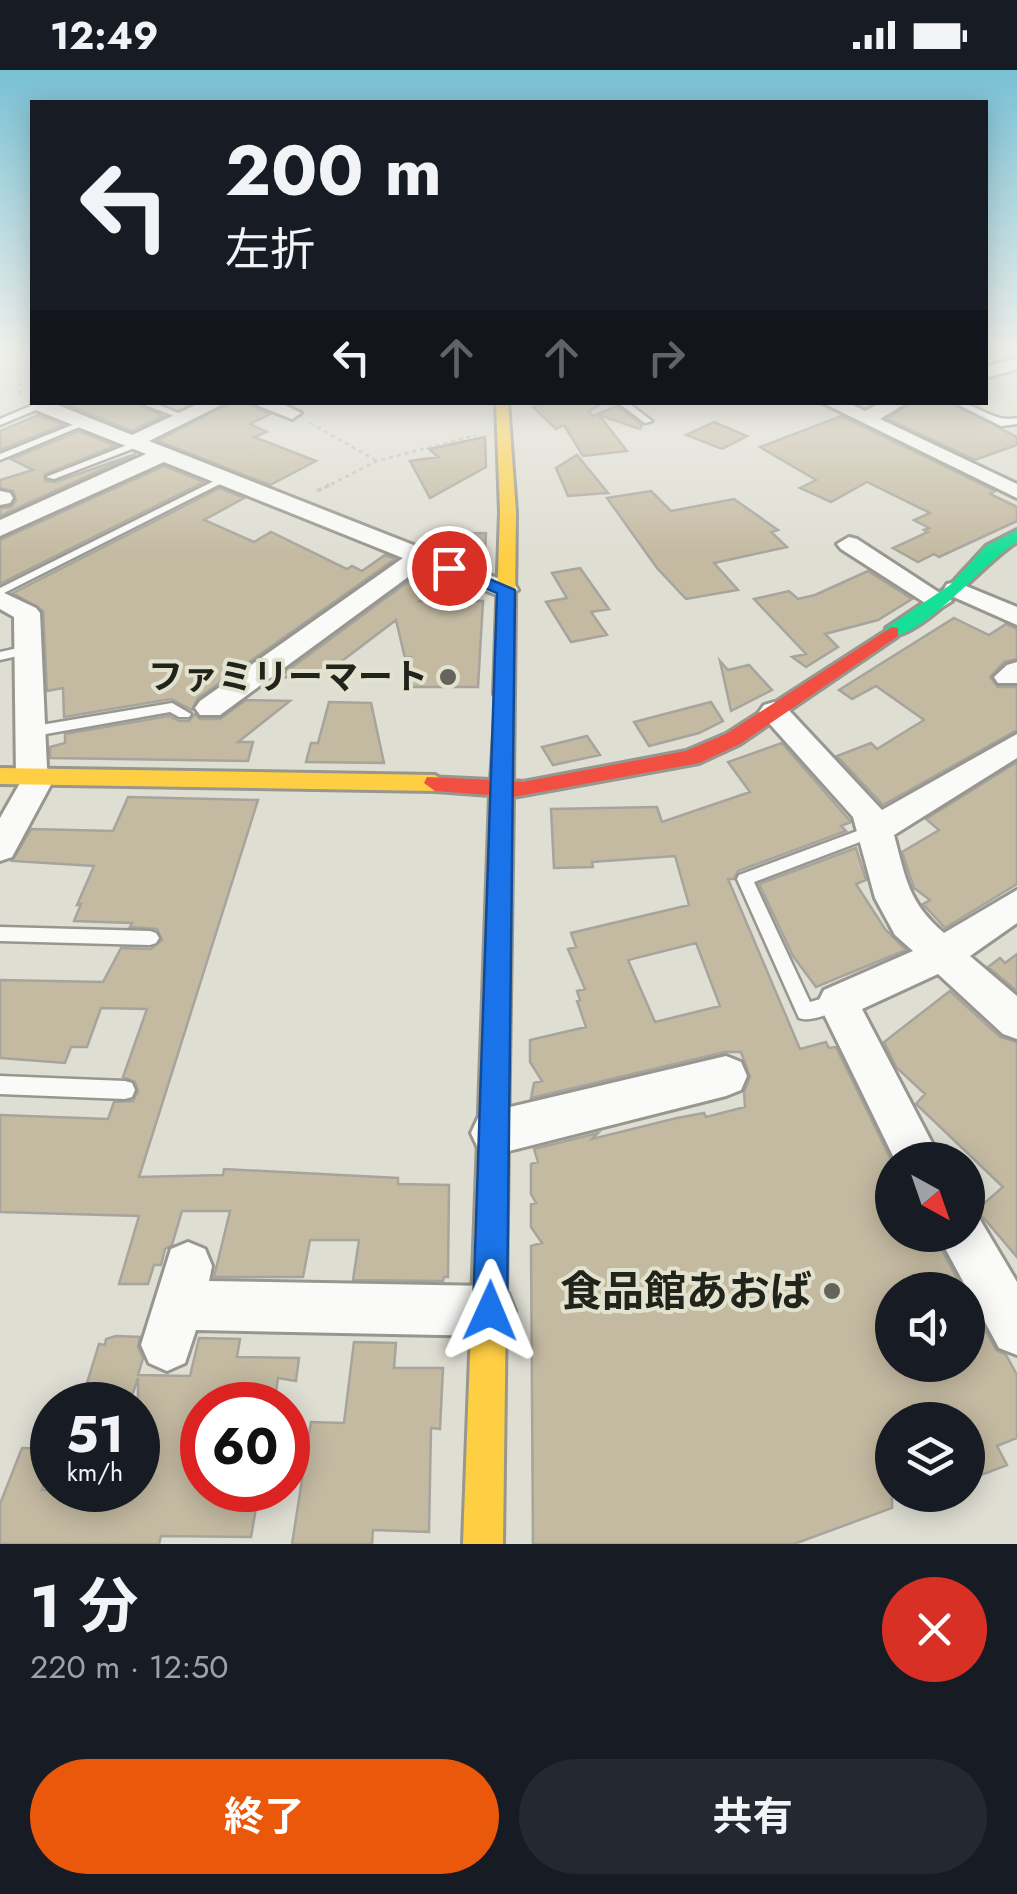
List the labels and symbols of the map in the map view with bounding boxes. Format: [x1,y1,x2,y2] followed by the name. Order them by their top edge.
[407,526,492,611] pin
[148,652,428,702] place label: ファミリーマート
[437,666,459,688] marker: ファミリーマート
[875,1142,985,1252] north arrow
[438,1259,542,1363] position arrow
[560,1261,812,1322] place label: 食品館あおば
[821,1280,843,1302] marker: 食品館あおば
[180,1382,310,1512] speed limit sign: 60

